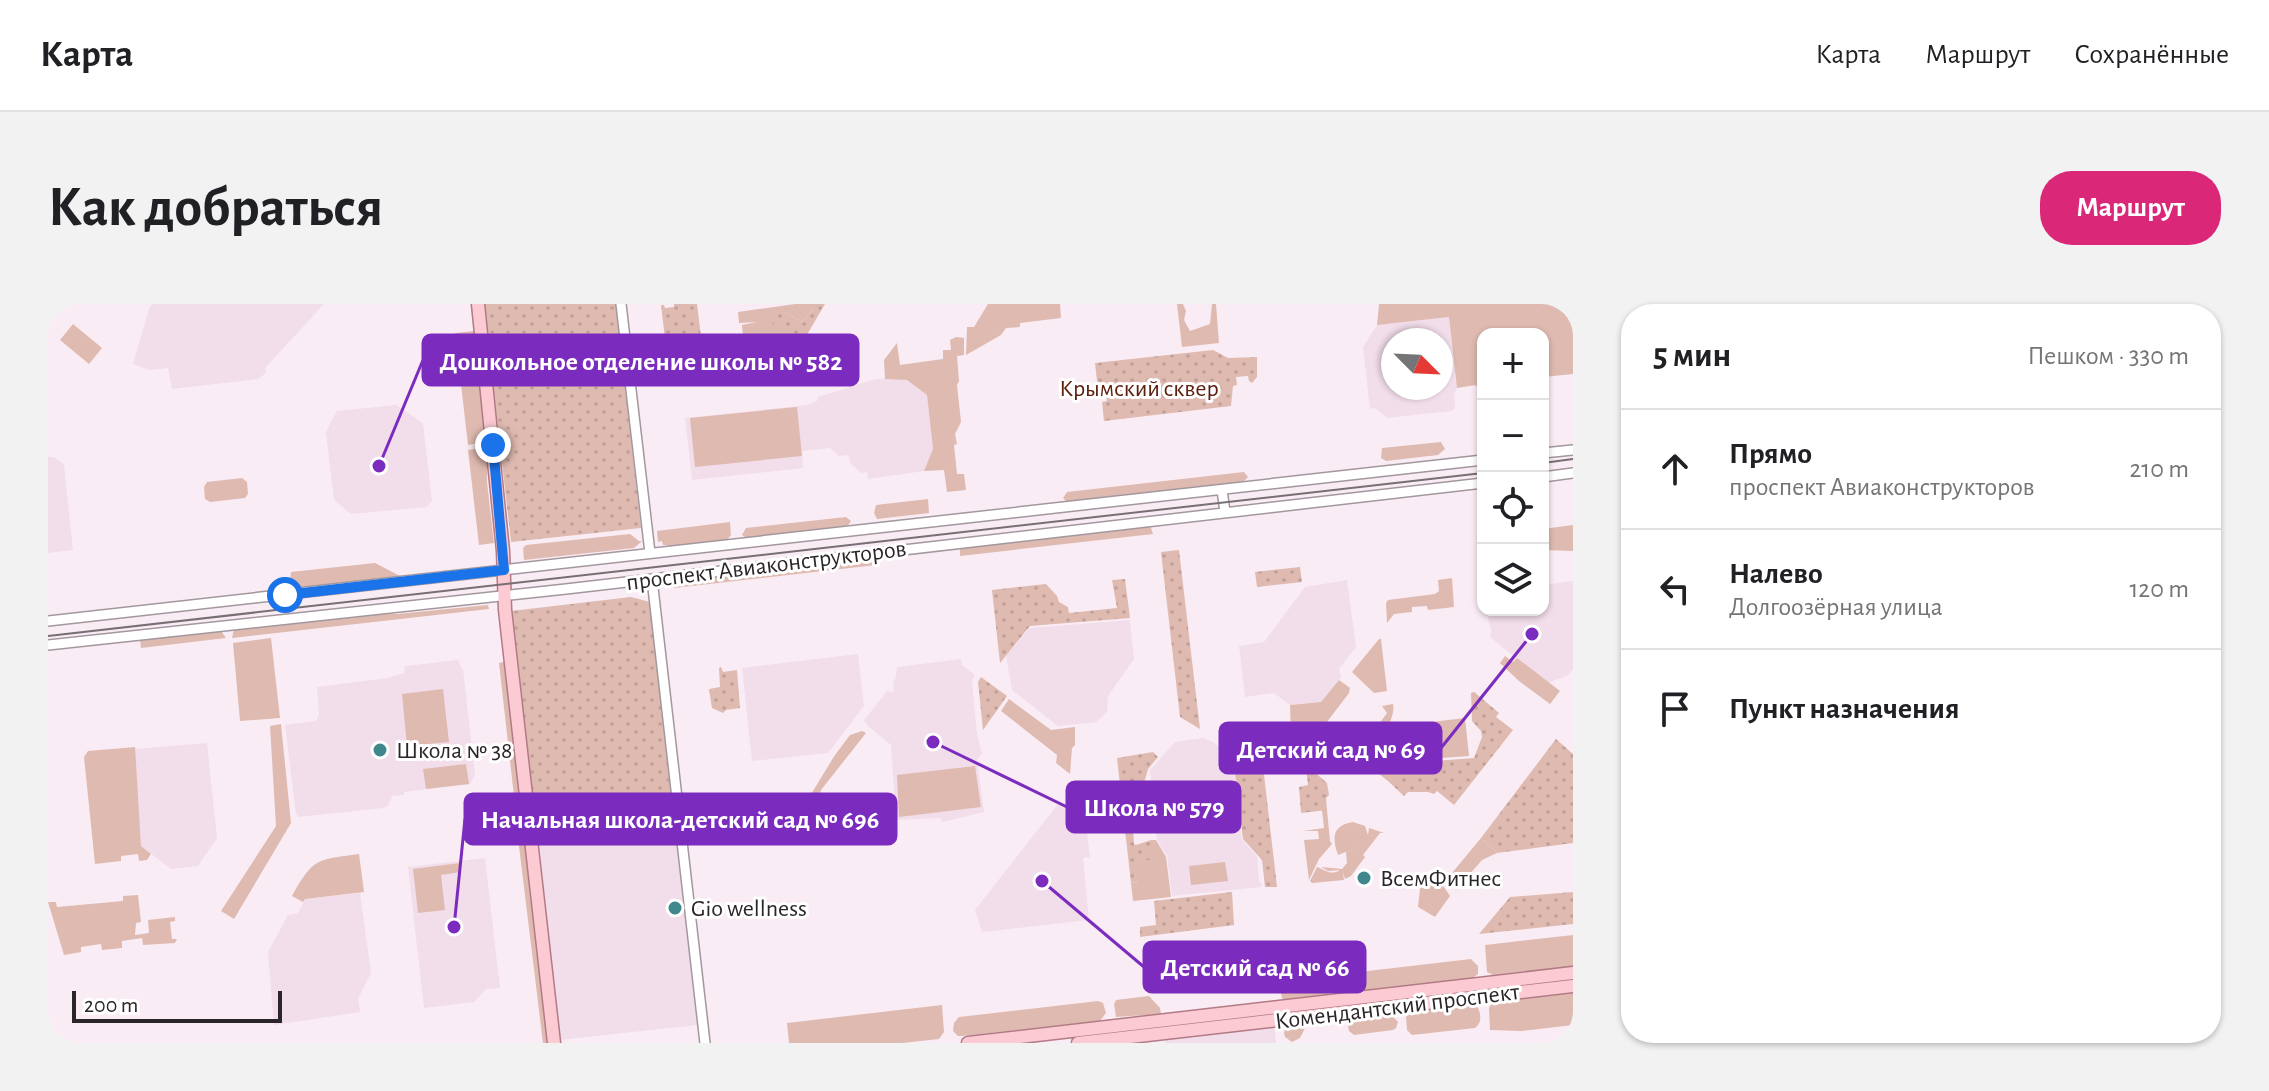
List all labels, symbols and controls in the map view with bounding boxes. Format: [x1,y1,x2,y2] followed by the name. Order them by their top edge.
[40,36,133,74] text: Карта
[1815,41,1881,69] text: Карта
[1925,41,2030,69] text: Маршрут
[2074,41,2229,69] text: Сохранённые
[2040,171,2221,245] button: Маршрут
[48,180,383,236] text: Как добраться
[1381,328,1453,400] north arrow
[1477,328,1549,616] map controls
[1477,328,1549,400] button: +
[423,335,858,385] callout: Дошкольное отделение школы № 582
[1653,339,1731,373] text: 5 мин
[2028,343,2189,369] text: Пешком · 330 m
[439,349,843,375] text: Дошкольное отделение школы № 582
[1059,377,1219,401] park label: Крымский сквер
[1477,400,1549,472] button: −
[475,427,511,463] route end
[1729,439,1812,469] text: Прямо
[1653,447,1697,491] icon: ahead
[2129,456,2189,482] text: 210 m
[1477,472,1549,544] button: locate
[1729,474,2035,500] text: проспект Авиаконструкторов
[625,537,908,595] street label: проспект Авиаконструкторов
[1477,544,1549,616] button: layers
[1729,559,1823,589] text: Налево
[1653,567,1697,611] icon: left
[2129,576,2189,602] text: 120 m
[267,577,303,613] route start
[1729,594,1943,620] text: Долгоозёрная улица
[1653,687,1697,731] icon: arrive
[1729,694,1960,724] text: Пункт назначения
[1220,723,1441,773] callout: Детский сад № 69
[1236,737,1426,763] text: Детский сад № 69
[396,739,512,763] place label: Школа № 38
[371,741,389,759] marker: Школа № 38
[1067,782,1240,832] callout: Школа № 579
[465,794,896,844] callout: Начальная школа-детский сад № 696
[1083,795,1225,821] text: Школа № 579
[481,807,879,833] text: Начальная школа-детский сад № 696
[1380,867,1501,891] place label: ВсемФитнес
[1355,869,1373,887] marker: ВсемФитнес
[691,897,807,921] place label: Gio wellness
[666,899,684,917] marker: Gio wellness
[1144,942,1365,992] callout: Детский сад № 66
[1160,955,1350,981] text: Детский сад № 66
[1274,980,1521,1034] street label: Комендантский проспект
[72,987,282,1023] scale bar
[84,994,138,1016] text: 200 m

